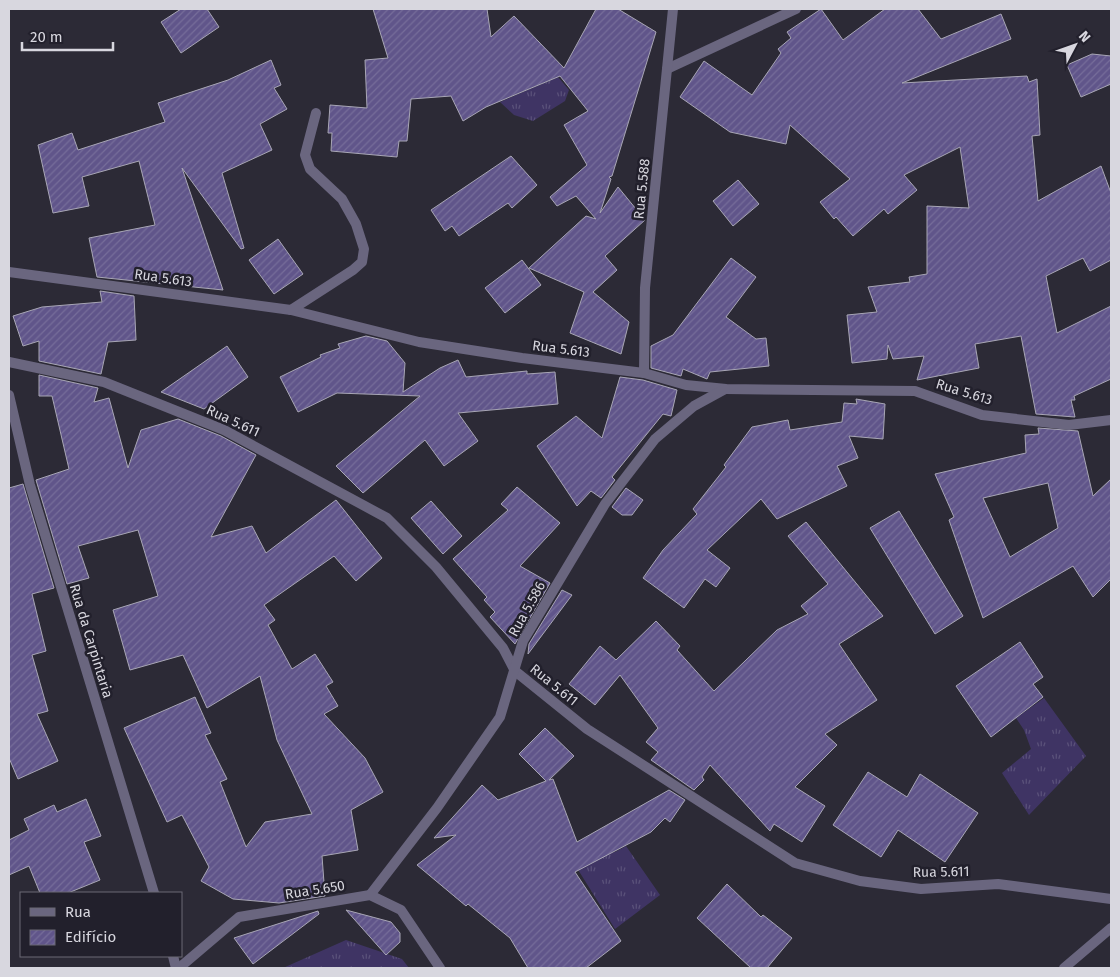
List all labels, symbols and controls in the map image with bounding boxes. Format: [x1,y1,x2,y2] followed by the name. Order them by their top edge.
[22,20,114,52] scale bar
[1050,20,1100,70] north arrow
[30,28,63,46] text: 20 m
[1075,28,1094,46] text: N
[630,158,654,220] street label: Rua 5.588
[133,266,193,290] street label: Rua 5.613
[531,337,591,361] street label: Rua 5.613
[934,375,994,409] street label: Rua 5.613
[204,401,262,441] street label: Rua 5.611
[505,578,549,640] street label: Rua 5.586
[66,582,116,700] street label: Rua da Carpintaria
[527,660,581,710] street label: Rua 5.611
[912,863,970,881] street label: Rua 5.611
[284,877,346,903] street label: Rua 5.650
[20,892,182,957] legend
[65,903,91,921] text: Rua
[65,928,116,946] text: Edifício

